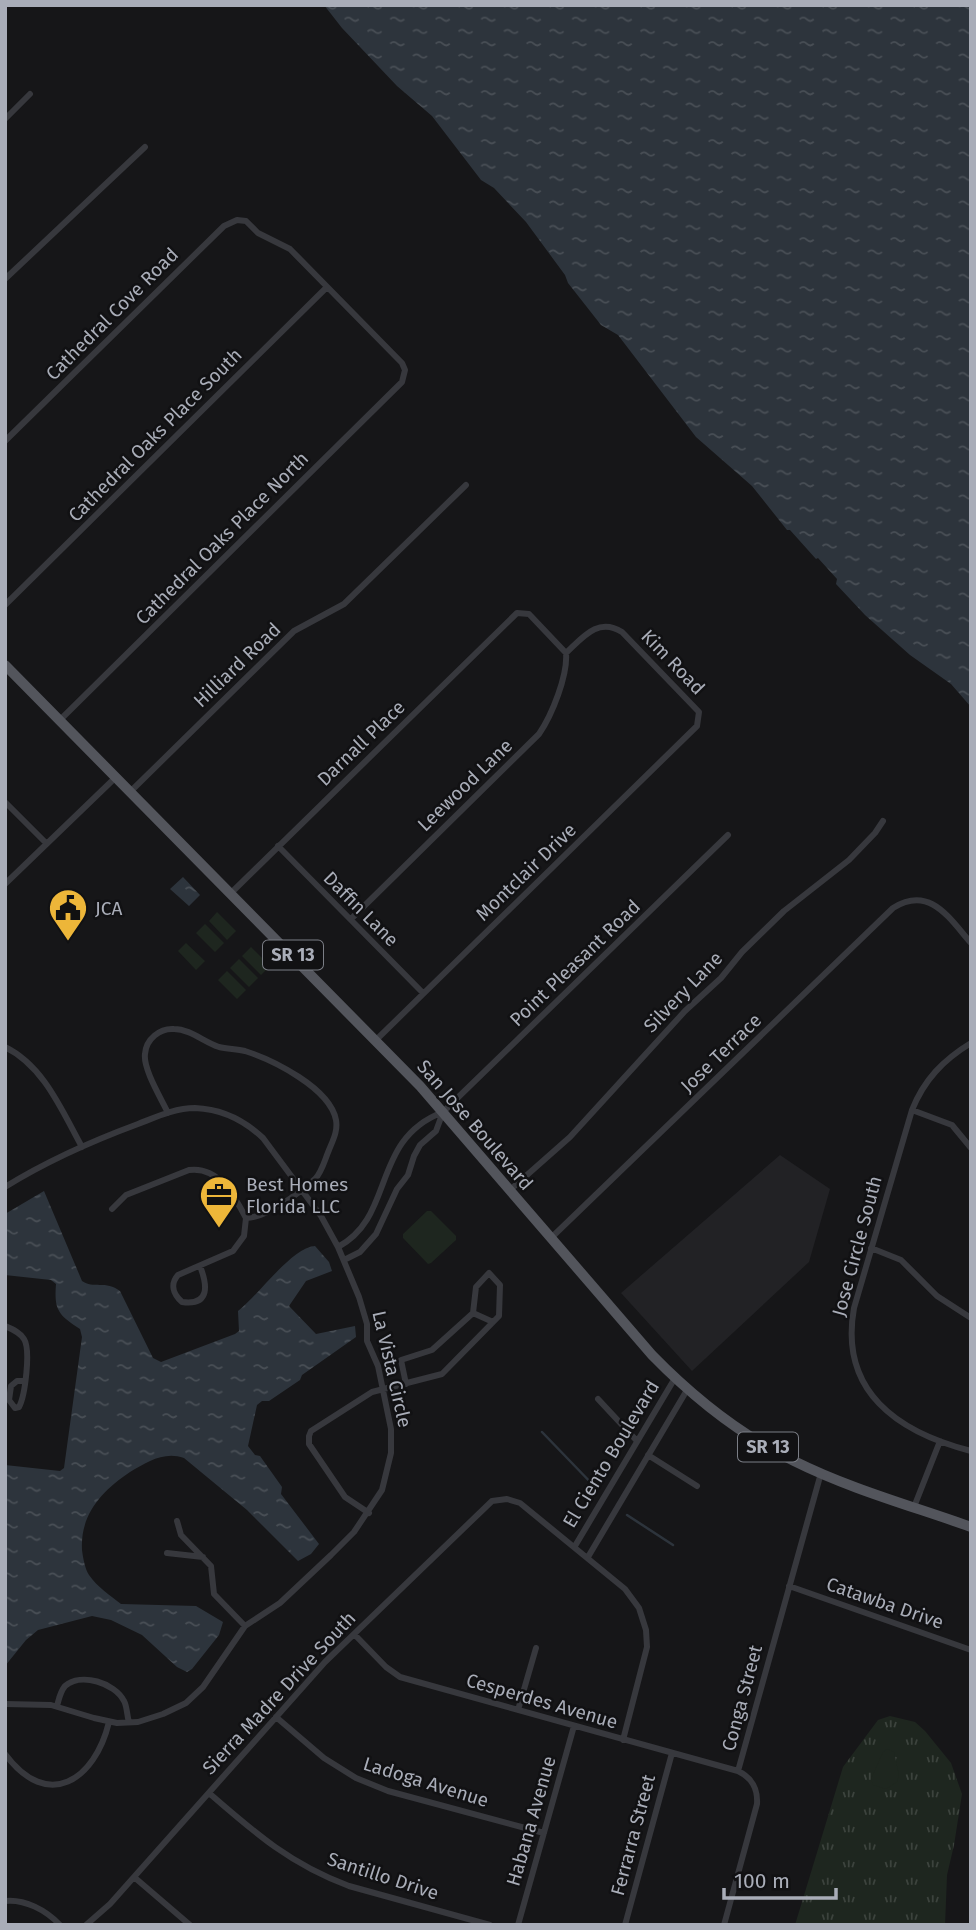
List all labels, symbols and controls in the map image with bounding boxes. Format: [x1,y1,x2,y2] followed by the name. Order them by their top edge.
[41,243,183,385] street label: Cathedral Cove Road
[63,343,247,527] street label: Cathedral Oaks Place South
[131,447,313,629] street label: Cathedral Oaks Place North
[189,618,285,712] street label: Hilliard Road
[636,625,710,699] street label: Kim Road
[312,696,410,790] street label: Darnall Place
[413,734,517,836] street label: Leewood Lane
[471,818,581,926] street label: Montclair Drive
[319,867,403,951] street label: Daffin Lane
[47,887,89,942] public building icon: JCA
[505,895,645,1031] street label: Point Pleasant Road
[95,897,122,920] place label: JCA
[263,940,323,970] road number: SR 13
[639,947,727,1037] street label: Silvery Lane
[676,1009,766,1097] street label: Jose Terrace
[412,1055,538,1195] street label: San Jose Boulevard
[246,1173,348,1218] place label: Best Homes Florida LLC
[827,1173,887,1319] street label: Jose Circle South
[198,1174,240,1229] office icon: Best Homes Florida LLC
[367,1308,417,1430] street label: La Vista Circle
[558,1376,664,1532] street label: El Ciento Boulevard
[738,1432,798,1462] road number: SR 13
[823,1572,947,1634] street label: Catawba Drive
[198,1607,360,1779] street label: Sierra Madre Drive South
[717,1642,767,1754] street label: Conga Street
[464,1668,620,1734] street label: Cesperdes Avenue
[360,1752,492,1812] street label: Ladoga Avenue
[501,1753,561,1889] street label: Habana Avenue
[606,1772,660,1898] street label: Ferrarra Street
[324,1847,442,1905] street label: Santillo Drive
[724,1856,836,1900] scale bar
[734,1868,790,1894] text: 100 m

